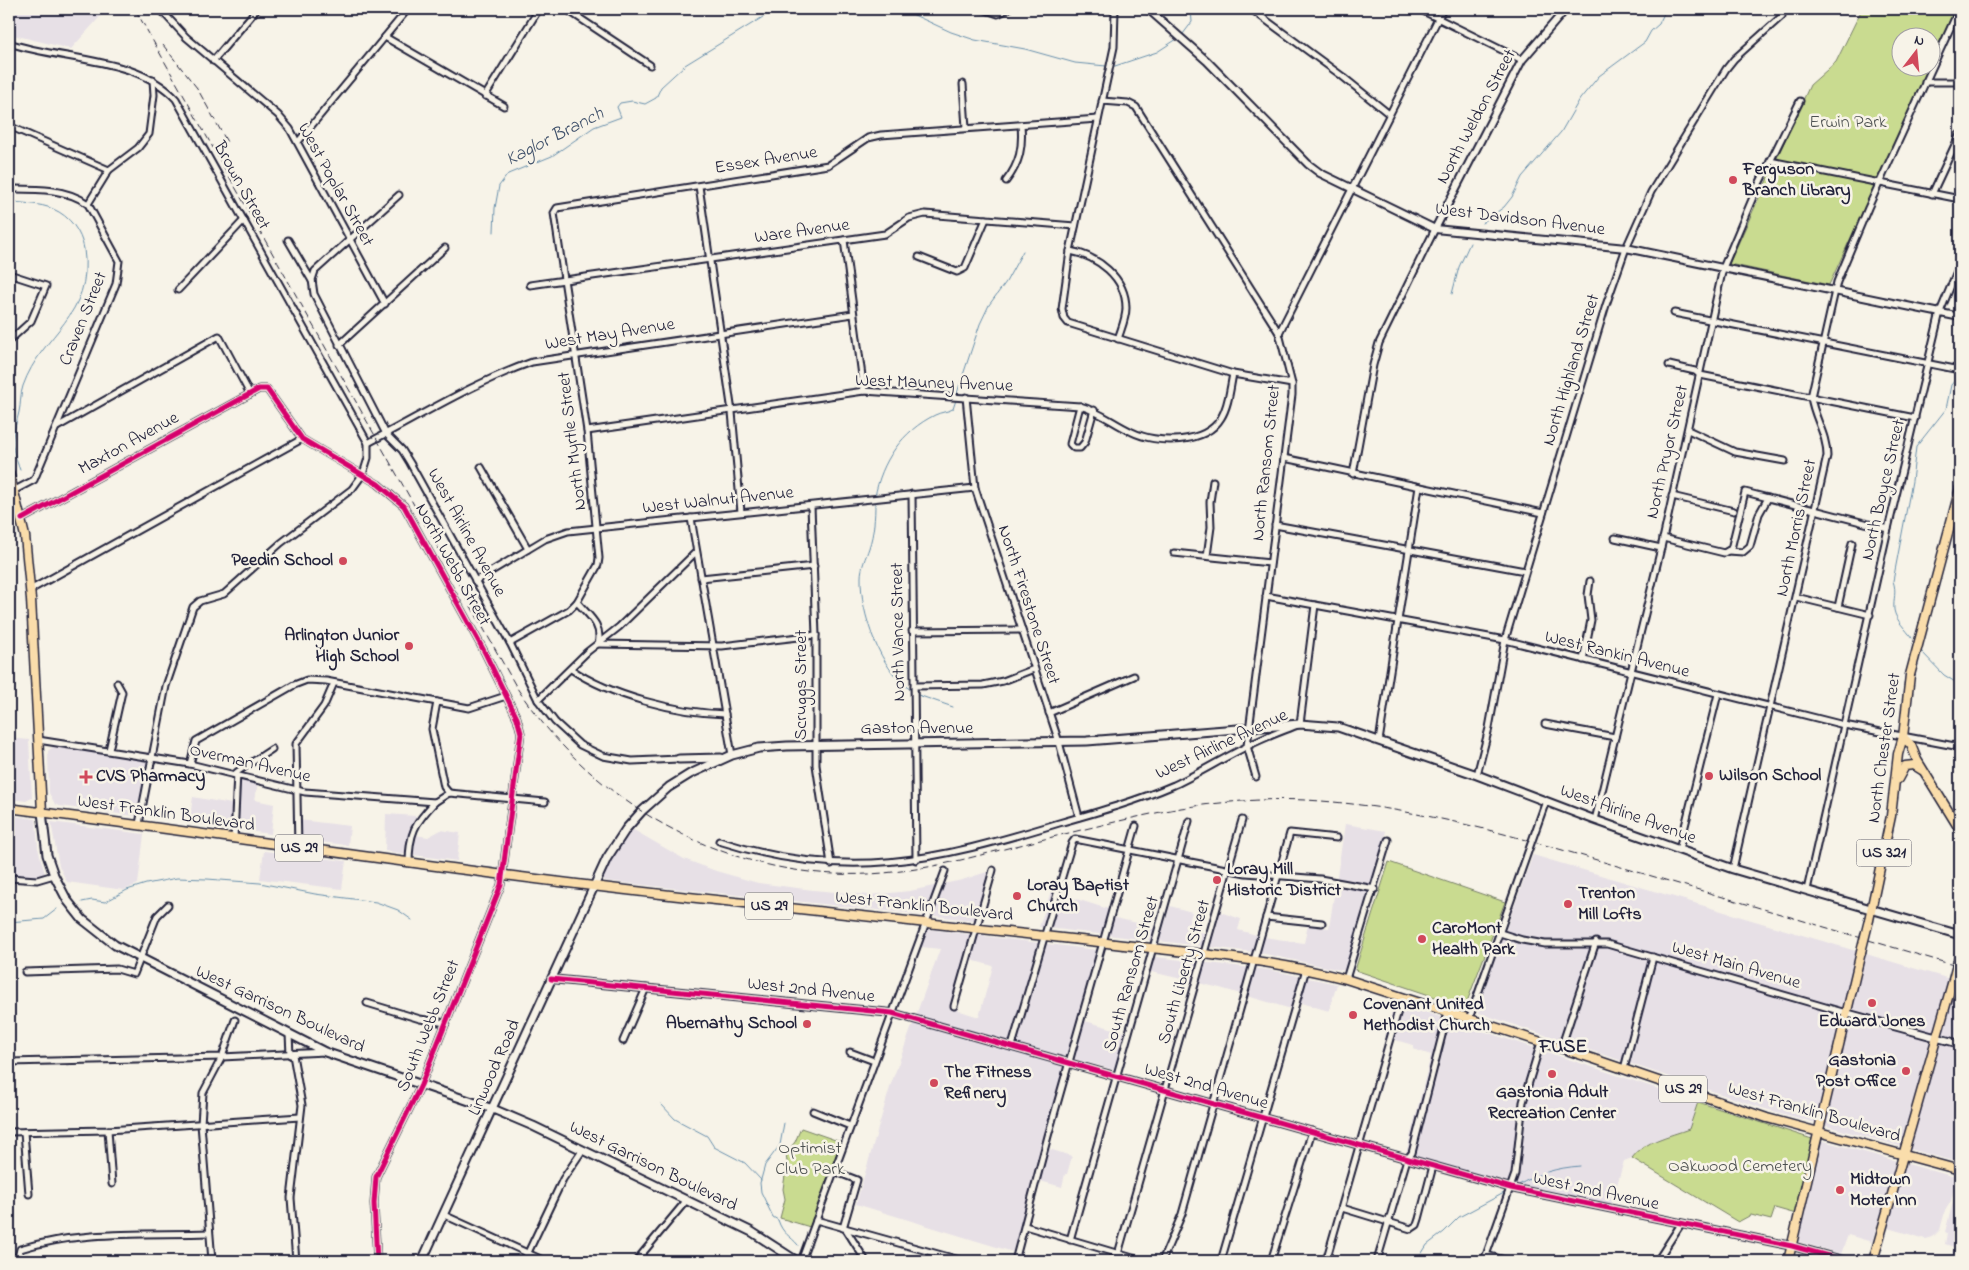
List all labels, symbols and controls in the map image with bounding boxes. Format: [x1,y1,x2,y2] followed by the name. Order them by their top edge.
[1892,28,1942,78] north arrow
[1912,30,1927,52] text: N
[1430,45,1524,189] street label: North Weldon Street
[501,100,610,174] water label: Kaglor Branch
[1809,110,1887,136] park label: Erwin Park
[290,118,380,252] street label: West Poplar Street
[205,136,276,235] street label: Brown Street
[713,140,820,182] street label: Essex Avenue
[1742,157,1851,205] place label: Ferguson Branch Library
[1727,174,1739,186] marker: Ferguson Branch Library
[1434,197,1607,243] street label: West Davidson Avenue
[753,212,852,252] street label: Ware Avenue
[53,268,115,370] street label: Craven Street
[1537,291,1608,449] street label: North Highland Street
[543,312,677,358] street label: West May Avenue
[855,368,1014,400] street label: West Mauney Avenue
[552,370,594,512] street label: North Myrtle Street
[1640,383,1696,521] street label: North Pryor Street
[1246,384,1288,542] street label: North Ransom Street
[74,405,185,482] street label: Maxton Avenue
[1855,417,1913,563] street label: North Boyce Street
[1770,457,1824,599] street label: North Morris Street
[420,464,513,603] street label: West Airline Avenue
[641,480,796,522] street label: West Walnut Avenue
[408,499,496,631] street label: North Webb Street
[990,522,1066,688] street label: North Firestone Street
[231,548,333,574] place label: Peedin School
[337,555,349,567] marker: Peedin School
[885,562,913,702] street label: North Vance Street
[284,623,399,671] place label: Arlington Junior High School
[1542,624,1693,686] street label: West Rankin Avenue
[789,630,816,740] street label: Scruggs Street
[403,640,415,652] marker: Arlington Junior High School
[1862,671,1908,825] street label: North Chester Street
[1152,703,1293,787] street label: West Airline Avenue
[861,716,974,742] street label: Gaston Avenue
[187,737,314,791] street label: Overman Avenue
[1719,763,1821,789] place label: Wilson School
[96,764,205,791] place label: CVS Pharmacy
[1703,770,1715,782] marker: Wilson School
[80,771,92,783] marker: CVS Pharmacy
[1556,778,1701,852] street label: West Airline Avenue
[76,789,256,839] street label: West Franklin Boulevard
[275,834,323,861] road number: US 29
[1856,840,1912,866] road number: US 321
[1227,857,1342,904] place label: Loray Mill Historic District
[1027,873,1130,920] place label: Loray Baptist Church
[1211,874,1223,886] marker: Loray Mill Historic District
[1578,881,1642,928] place label: Trenton Mill Lofts
[834,885,1014,929] street label: West Franklin Boulevard
[1011,890,1023,902] marker: Loray Baptist Church
[745,892,793,919] road number: US 29
[1097,893,1167,1055] street label: South Ransom Street
[1152,897,1218,1047] street label: South Liberty Street
[1562,898,1574,910] marker: Trenton Mill Lofts
[1432,916,1516,963] place label: CaroMont Health Park
[1416,933,1428,945] marker: CaroMont Health Park
[1669,935,1804,997] street label: West Main Avenue
[391,956,467,1096] street label: South Webb Street
[191,959,369,1061] street label: West Garrison Boulevard
[746,971,877,1011] street label: West 2nd Avenue
[1363,992,1490,1039] place label: Covenant United Methodist Church
[1866,997,1878,1009] marker: Edward Jones
[1347,1009,1359,1021] marker: Covenant United Methodist Church
[1819,1009,1926,1035] place label: Edward Jones
[666,1011,797,1038] place label: Abernathy School
[462,1016,528,1120] street label: Linwood Road
[801,1018,813,1030] marker: Abernathy School
[1538,1034,1587,1061] district label: FUSE
[1816,1048,1897,1095] place label: Gastonia Post Office
[1141,1057,1272,1117] street label: West 2nd Avenue
[944,1060,1032,1108] place label: The Fitness Refinery
[1900,1065,1912,1077] marker: Gastonia Post Office
[1546,1068,1558,1080] marker: Gastonia Adult Recreation Center
[1659,1076,1707,1102] road number: US 29
[1724,1076,1904,1150] street label: West Franklin Boulevard
[928,1077,940,1089] marker: The Fitness Refinery
[1488,1080,1616,1127] place label: Gastonia Adult Recreation Center
[565,1115,741,1219] street label: West Garrison Boulevard
[775,1136,845,1183] park label: Optimist Club Park
[1668,1154,1812,1180] park label: Oakwood Cemetery
[1531,1166,1662,1218] street label: West 2nd Avenue
[1850,1167,1917,1214] place label: Midtown Moter Inn
[1834,1184,1846,1196] marker: Midtown Moter Inn

